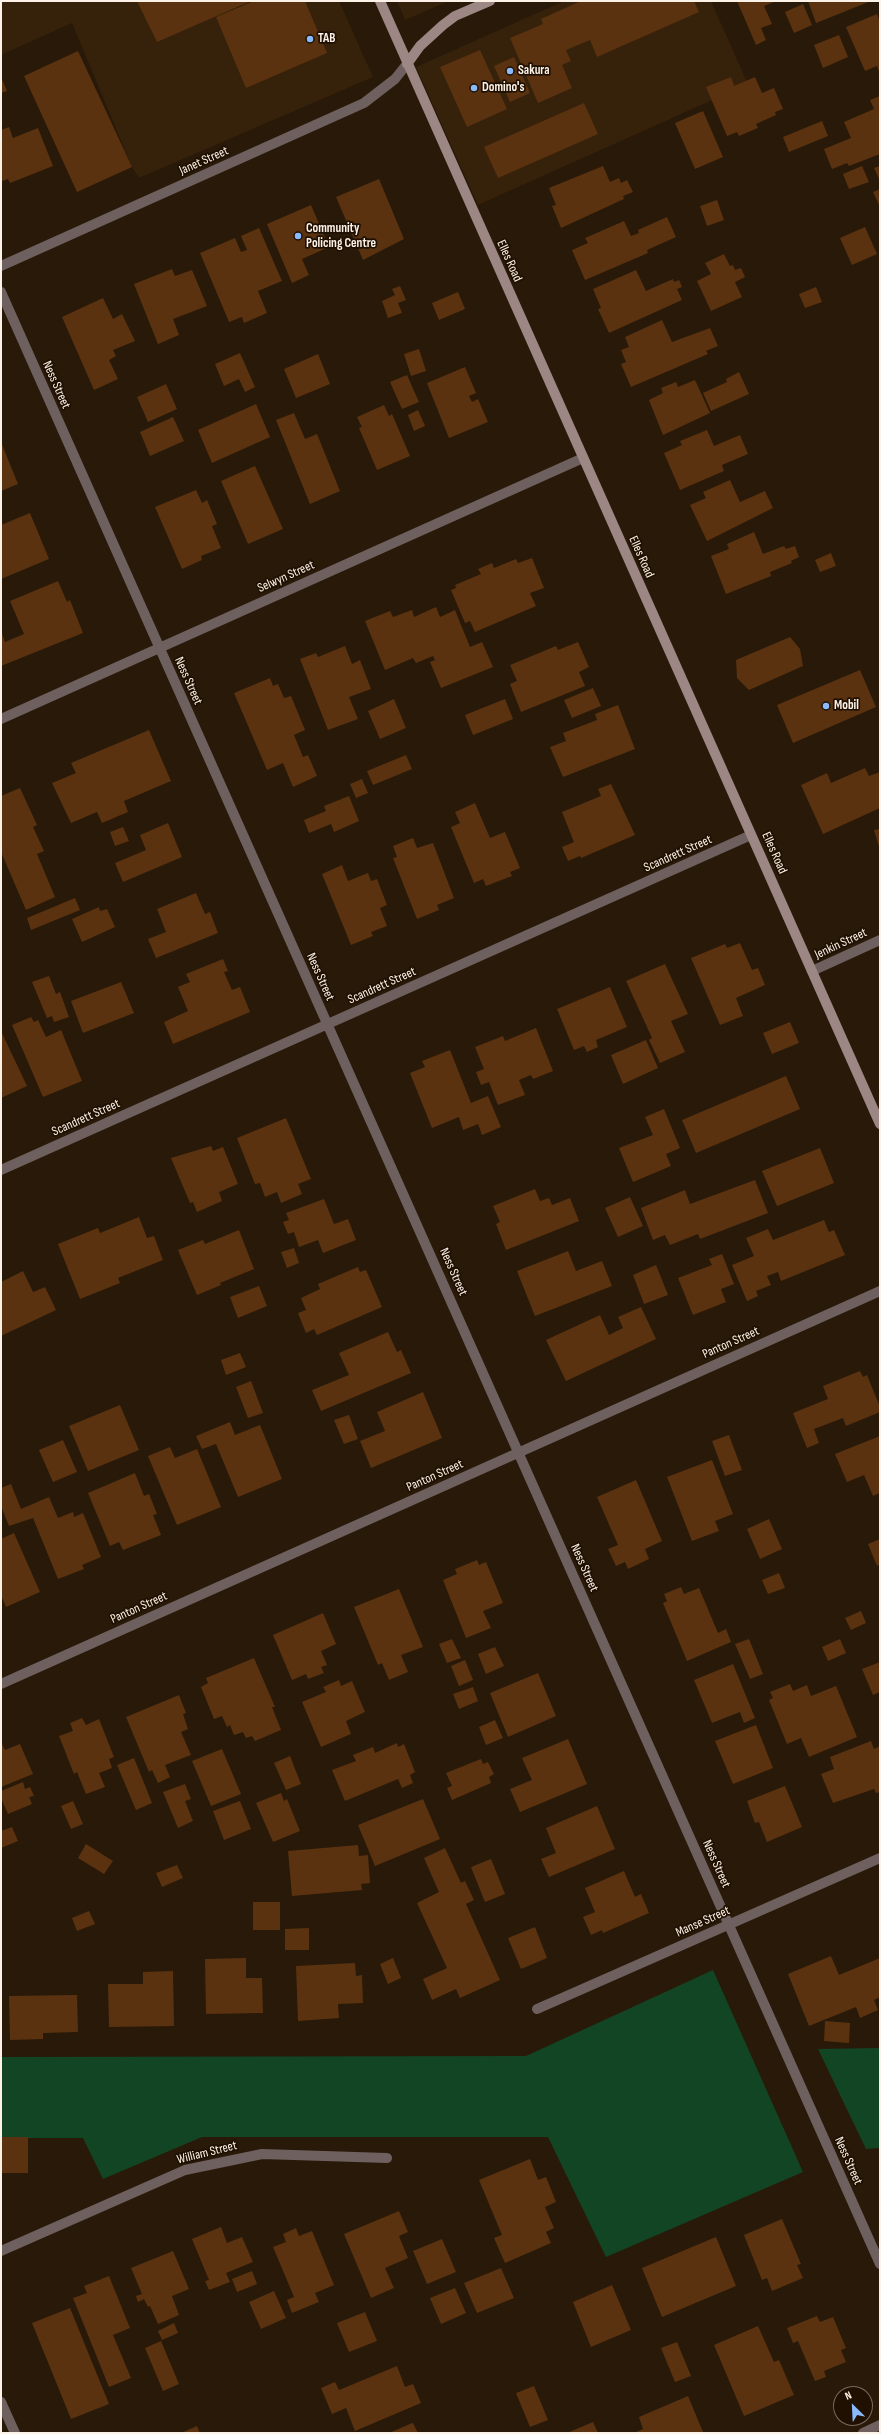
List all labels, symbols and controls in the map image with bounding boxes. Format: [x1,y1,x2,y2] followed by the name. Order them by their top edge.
[318,31,335,47] place label: TAB
[305,34,315,44] marker: TAB
[518,63,549,79] place label: Sakura
[505,66,515,76] marker: Sakura
[482,80,524,96] place label: Domino's
[469,83,479,93] marker: Domino's
[177,143,231,179] street label: Janet Street
[306,221,376,252] place label: Community Policing Centre
[293,231,303,241] marker: Community Policing Centre
[493,238,525,284] street label: Elles Road
[39,359,73,411] street label: Ness Street
[625,534,657,580] street label: Elles Road
[255,558,317,596] street label: Selwyn Street
[171,655,205,707] street label: Ness Street
[834,698,859,714] place label: Mobil
[821,701,831,711] marker: Mobil
[758,830,790,876] street label: Elles Road
[642,832,714,876] street label: Scandrett Street
[812,925,870,963] street label: Jenkin Street
[303,951,337,1003] street label: Ness Street
[346,964,418,1008] street label: Scandrett Street
[50,1096,122,1140] street label: Scandrett Street
[436,1246,470,1298] street label: Ness Street
[700,1324,762,1362] street label: Panton Street
[404,1457,466,1495] street label: Panton Street
[567,1542,601,1594] street label: Ness Street
[108,1589,170,1627] street label: Panton Street
[699,1838,733,1890] street label: Ness Street
[673,1903,733,1941] street label: Manse Street
[831,2135,865,2187] street label: Ness Street
[175,2138,239,2168] street label: William Street
[833,2386,873,2426] north arrow
[843,2388,854,2403] text: N

